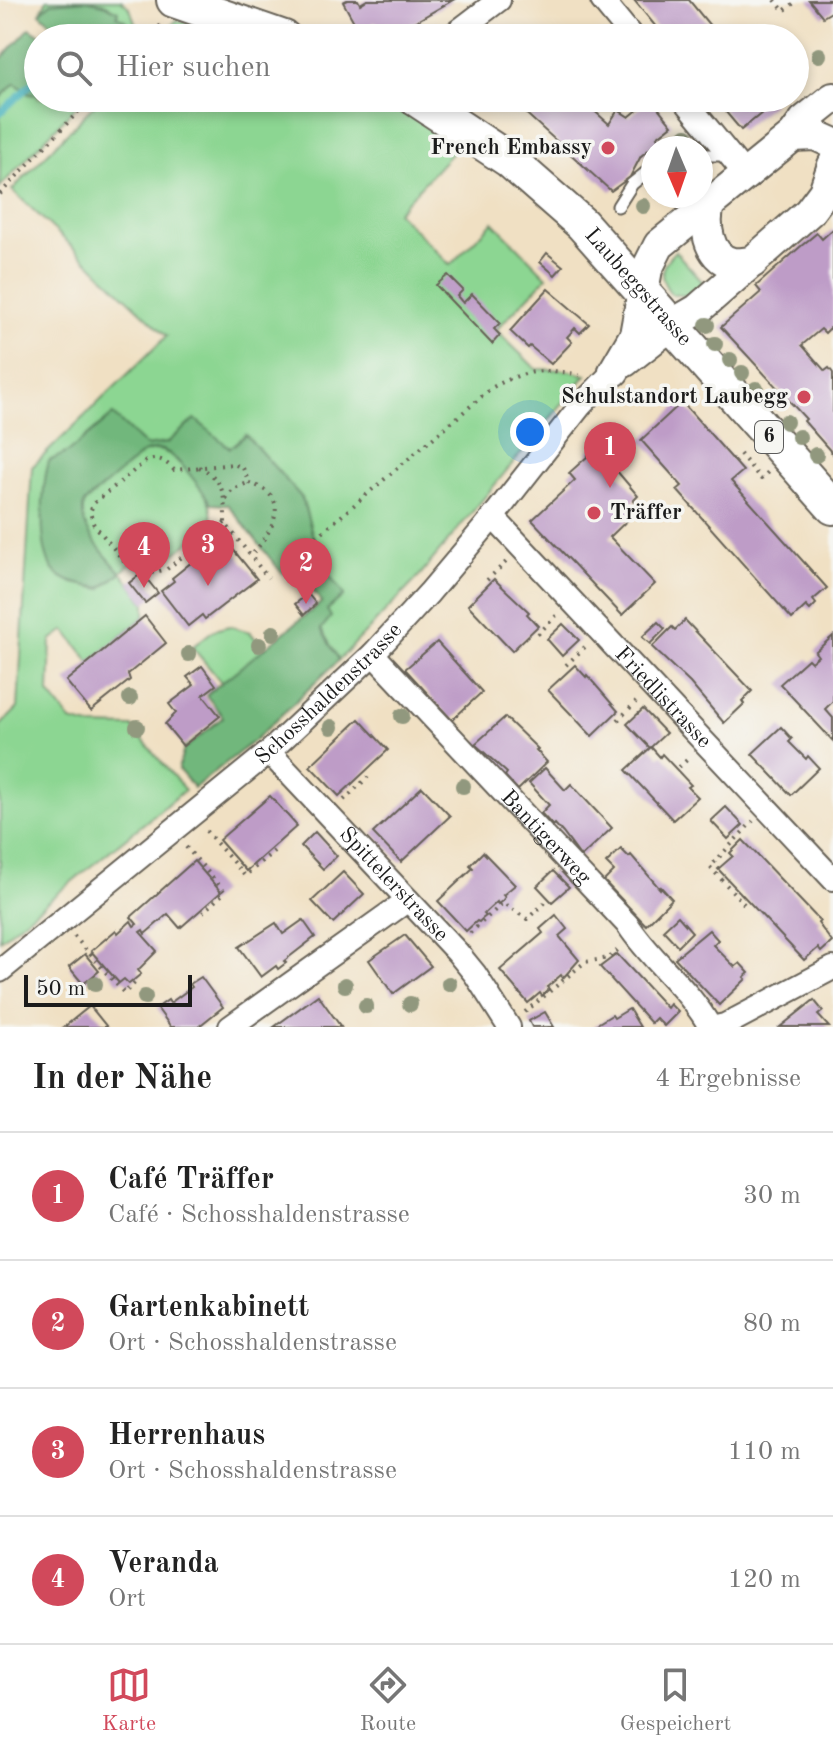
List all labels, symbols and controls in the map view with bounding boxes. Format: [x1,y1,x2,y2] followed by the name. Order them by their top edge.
[24,24,809,112] search box
[52,46,96,90] icon: search
[116,53,271,83] text: Hier suchen
[641,136,713,208] north arrow
[430,137,592,159] place label: French Embassy
[599,139,617,157] marker: French Embassy
[580,224,696,350] street label: Laubeggstrasse
[561,386,788,408] place label: Schulstandort Laubegg
[795,388,813,406] marker: Schulstandort Laubegg
[510,412,550,452] your location
[755,421,783,453] road number: 6
[584,422,636,488] pin: 1
[610,502,682,524] place label: Träffer
[585,504,603,522] marker: Träffer
[182,520,234,586] pin: 3
[118,522,170,588] pin: 4
[280,538,332,604] pin: 2
[251,619,406,769] street label: Schosshaldenstrasse
[610,643,715,753] street label: Friedlistrasse
[496,786,595,889] street label: Bantigerweg
[335,823,452,946] street label: Spittelerstrasse
[24,971,192,1007] scale bar
[36,978,85,1000] text: 50 m
[32,1062,212,1096] text: In der Nähe
[655,1066,801,1092] text: 4 Ergebnisse
[108,1165,274,1195] text: Café Träffer
[50,1183,66,1209] text: 1
[743,1183,801,1209] text: 30 m
[108,1202,410,1228] text: Café · Schosshaldenstrasse
[108,1293,309,1323] text: Gartenkabinett
[50,1311,66,1337] text: 2
[743,1311,801,1337] text: 80 m
[108,1330,397,1356] text: Ort · Schosshaldenstrasse
[108,1421,265,1451] text: Herrenhaus
[50,1439,66,1465] text: 3
[728,1439,801,1465] text: 110 m
[108,1458,397,1484] text: Ort · Schosshaldenstrasse
[108,1549,219,1579] text: Veranda
[50,1567,66,1593] text: 4
[728,1567,801,1593] text: 120 m
[108,1586,146,1612] text: Ort
[102,1663,156,1738] tab: Karte
[360,1663,416,1738] tab: Route
[620,1663,731,1738] tab: Gespeichert

